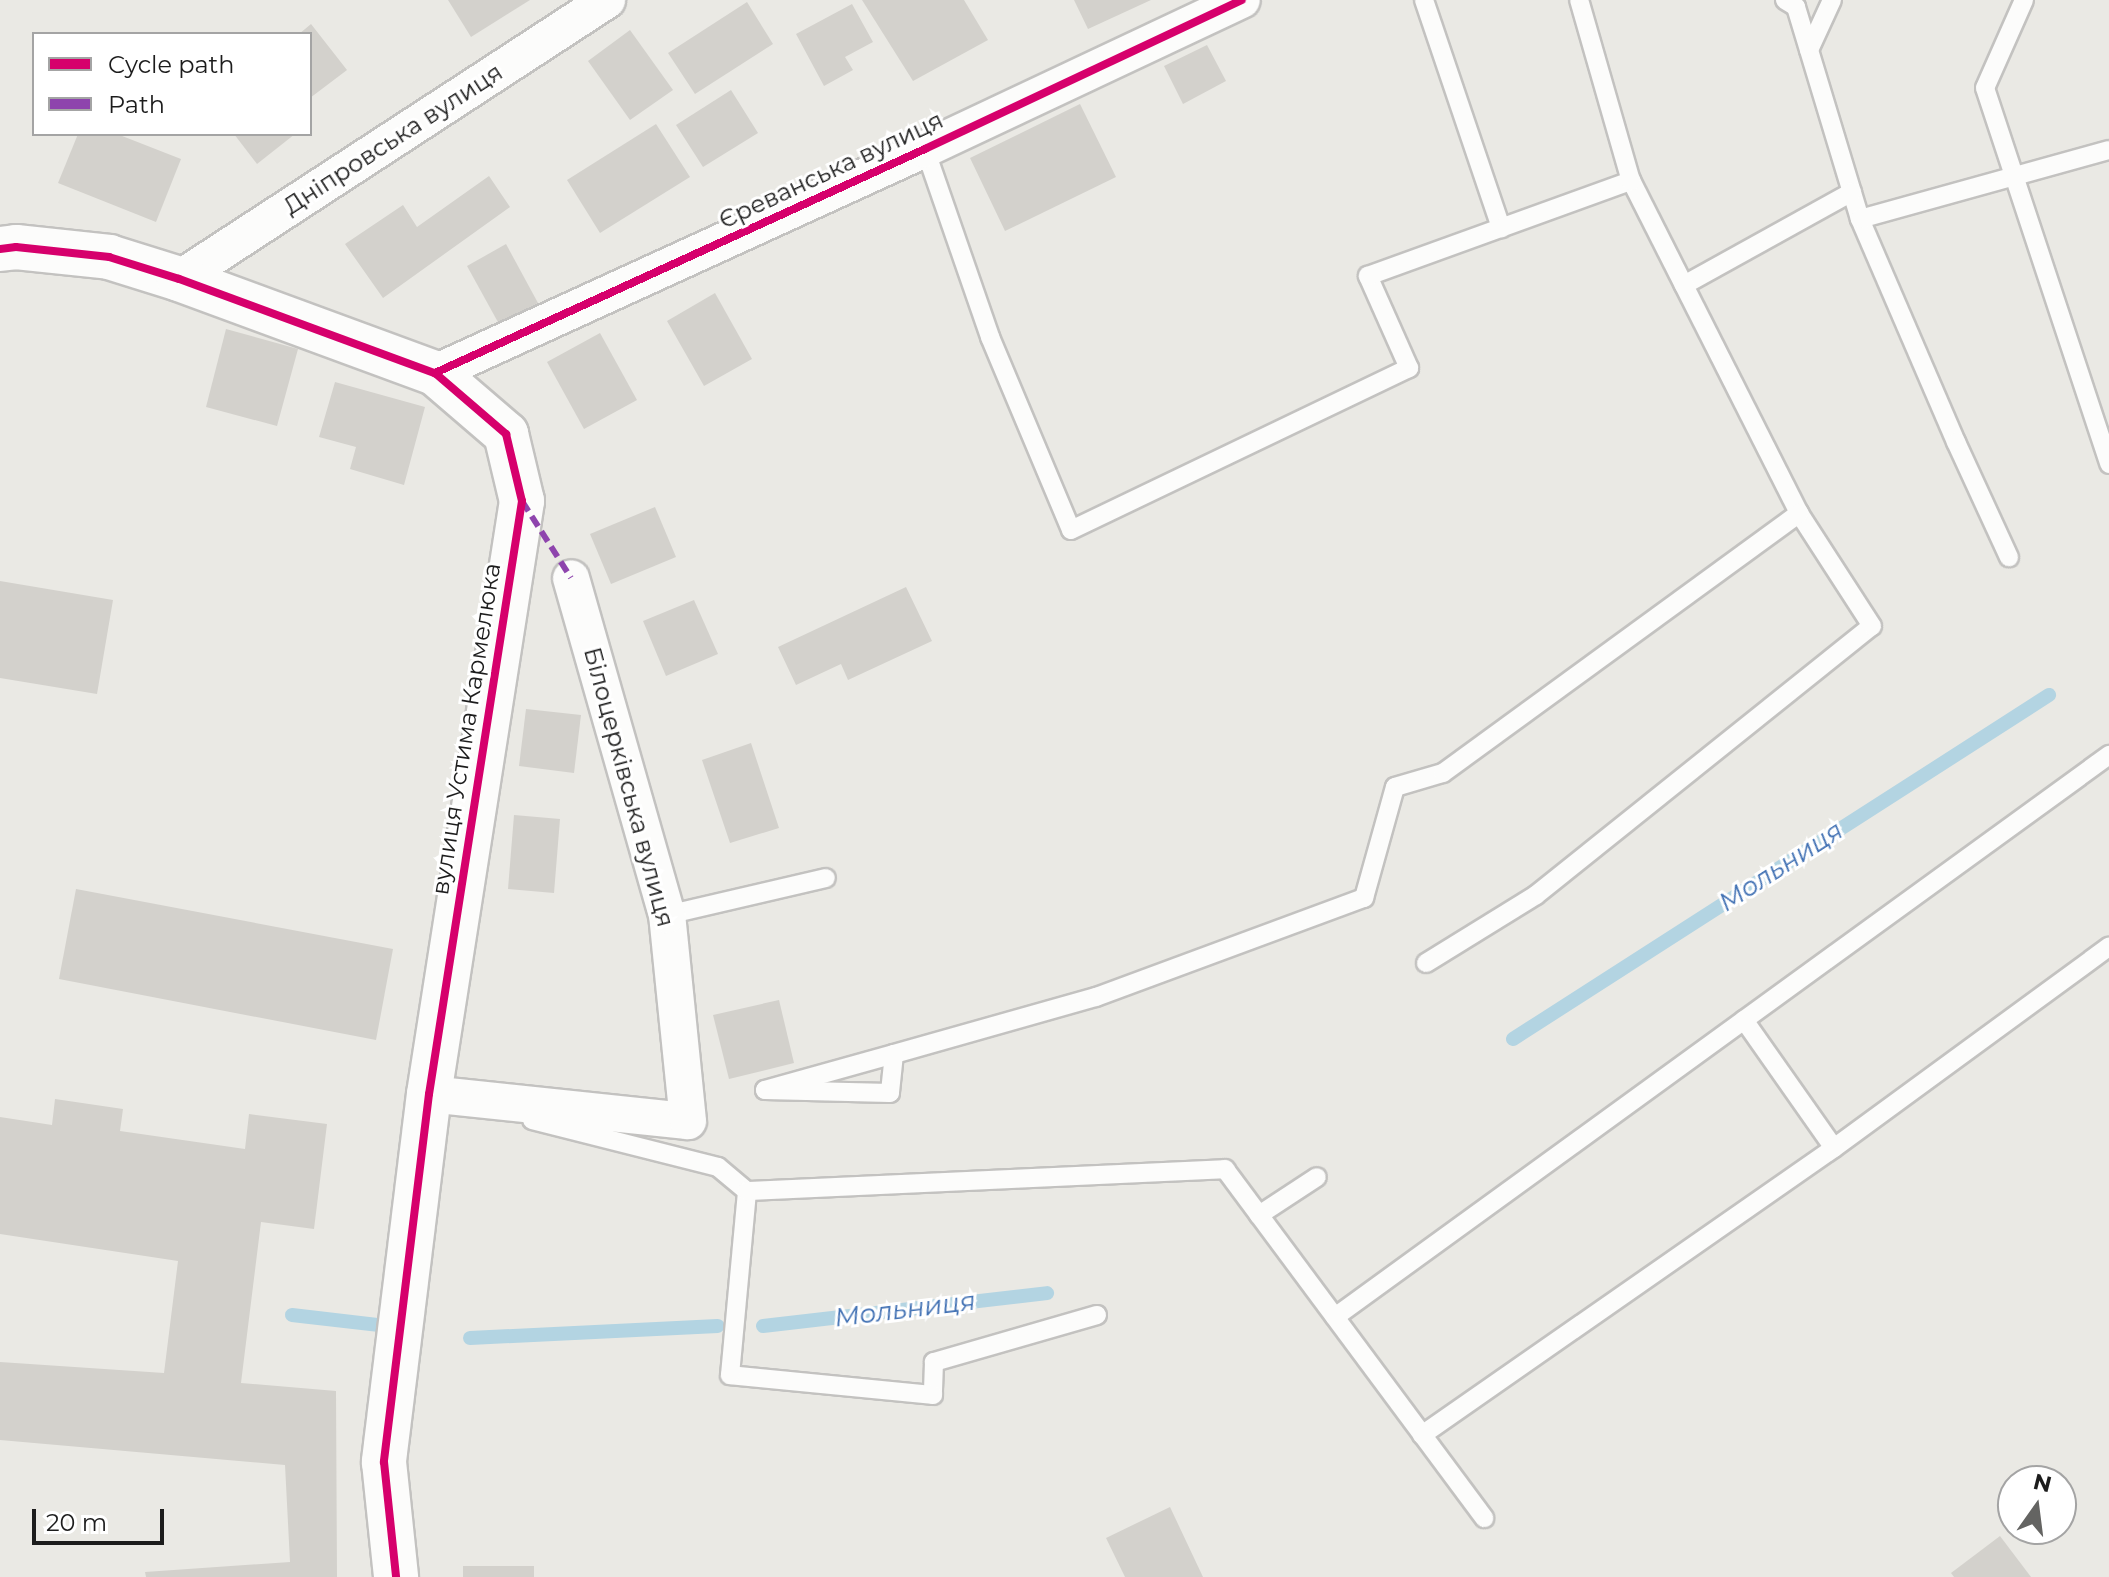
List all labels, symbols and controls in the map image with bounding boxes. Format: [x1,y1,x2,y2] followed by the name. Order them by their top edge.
[32,32,312,136] legend
[108,50,235,79] text: Cycle path
[278,57,508,221] street label: Дніпровська вулиця
[108,90,165,119] text: Path
[714,105,948,235] street label: Єреванська вулиця
[426,561,506,897] street label: вулиця Устима Кармелюка
[578,644,680,930] street label: Білоцерківська вулиця
[1713,815,1849,919] water label: Мольниця
[833,1286,977,1334] water label: Мольниця
[1997,1465,2077,1545] north arrow
[2031,1468,2054,1498] text: N
[36,1493,168,1543] scale bar
[46,1508,107,1537] text: 20 m

